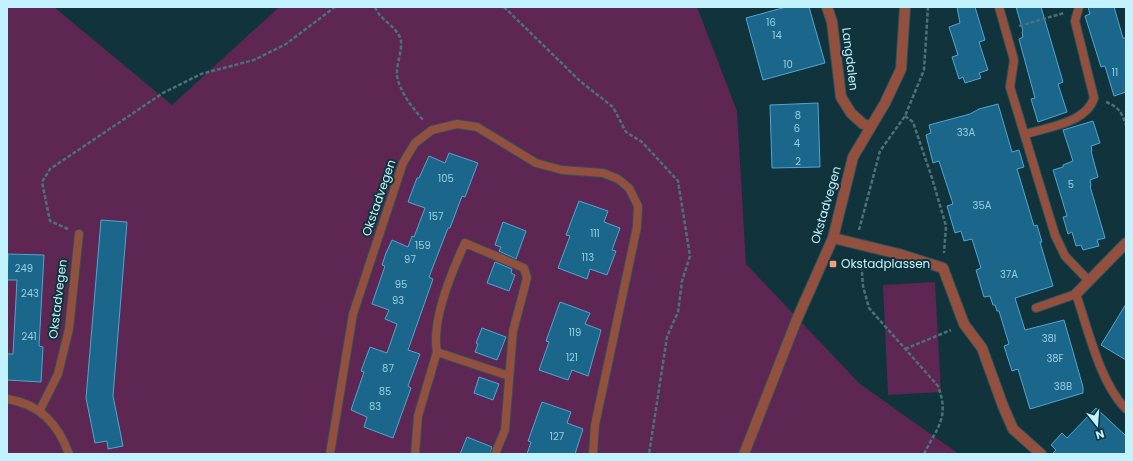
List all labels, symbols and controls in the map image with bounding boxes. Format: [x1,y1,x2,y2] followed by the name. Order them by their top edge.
[766,15,776,30] house number: 16
[838,26,863,91] street label: Langdalen
[772,28,782,43] house number: 14
[783,57,793,72] house number: 10
[1112,65,1118,80] house number: 11
[795,108,801,123] house number: 8
[794,121,800,136] house number: 6
[957,125,976,140] house number: 33A
[794,136,800,151] house number: 4
[795,154,801,169] house number: 2
[357,157,400,238] street label: Okstadvegen
[806,164,845,246] street label: Okstadvegen
[438,171,454,186] house number: 105
[1068,177,1074,192] house number: 5
[973,198,992,213] house number: 35A
[429,209,444,224] house number: 157
[590,226,600,241] house number: 111
[415,238,431,253] house number: 159
[582,250,594,265] house number: 113
[404,252,416,267] house number: 97
[841,255,930,272] place label: Okstadplassen
[44,258,71,340] street label: Okstadvegen
[828,259,838,269] marker: Okstadplassen
[15,261,33,276] house number: 249
[1000,267,1018,282] house number: 37A
[395,277,407,292] house number: 95
[21,286,39,301] house number: 243
[392,293,404,308] house number: 93
[569,325,581,340] house number: 119
[21,329,37,344] house number: 241
[1042,331,1056,346] house number: 38I
[566,350,578,365] house number: 121
[1046,351,1064,366] house number: 38F
[382,361,394,376] house number: 87
[1054,379,1072,394] house number: 38B
[379,384,391,399] house number: 85
[369,399,381,414] house number: 83
[1077,405,1117,445] north arrow
[1094,426,1106,443] text: N
[550,429,565,444] house number: 127

